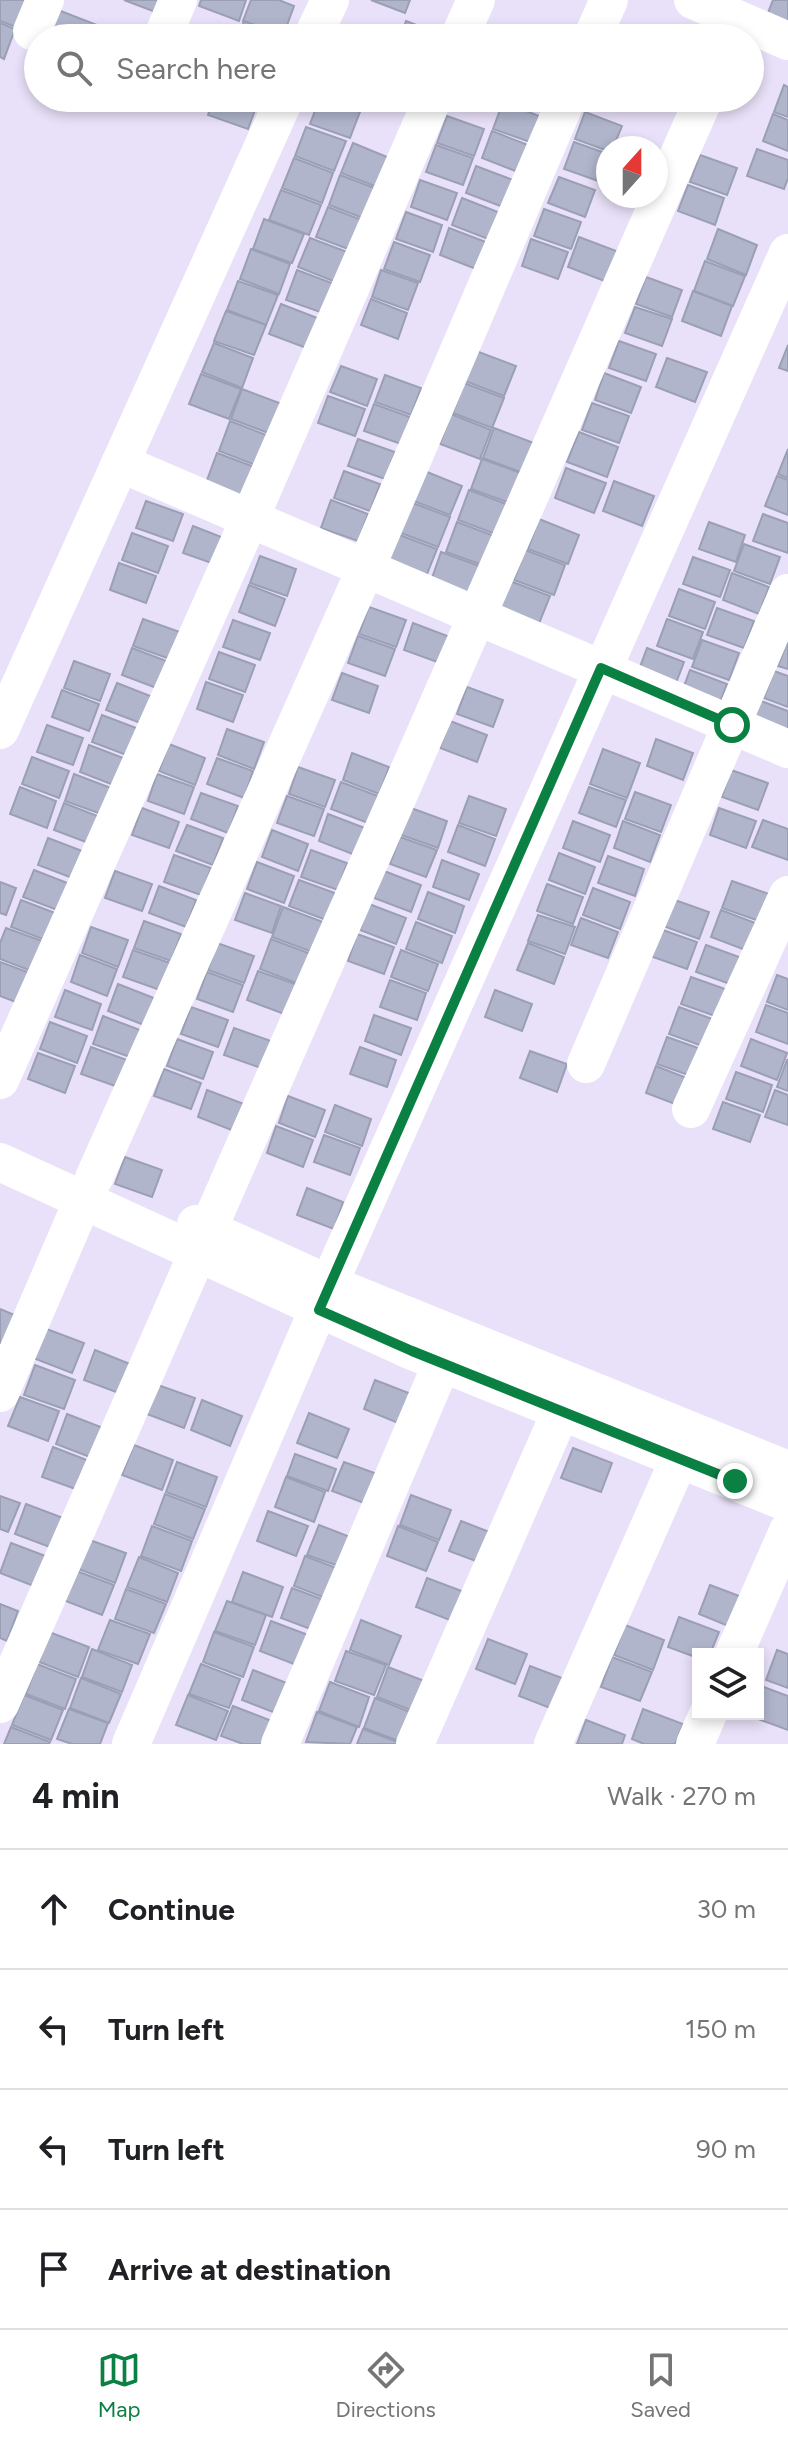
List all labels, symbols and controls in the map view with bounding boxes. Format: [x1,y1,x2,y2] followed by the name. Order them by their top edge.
[24,24,764,112] search box
[52,46,96,90] icon: search
[116,50,276,87] text: Search here
[596,136,668,208] north arrow
[714,707,750,743] route start
[717,1463,753,1499] route end
[692,1648,764,1720] map controls
[692,1648,764,1720] button: layers
[32,1776,119,1817] text: 4 min
[607,1780,756,1812] text: Walk · 270 m
[32,1887,76,1931] icon: ahead
[108,1891,235,1928] text: Continue
[697,1893,756,1925] text: 30 m
[32,2007,76,2051] icon: left
[108,2011,225,2048] text: Turn left
[685,2013,756,2045] text: 150 m
[32,2127,76,2171] icon: left
[108,2131,225,2168] text: Turn left
[696,2133,756,2165] text: 90 m
[32,2247,76,2291] icon: arrive
[108,2251,391,2288] text: Arrive at destination
[97,2348,141,2423] tab: Map
[336,2348,436,2423] tab: Directions
[630,2348,691,2423] tab: Saved

